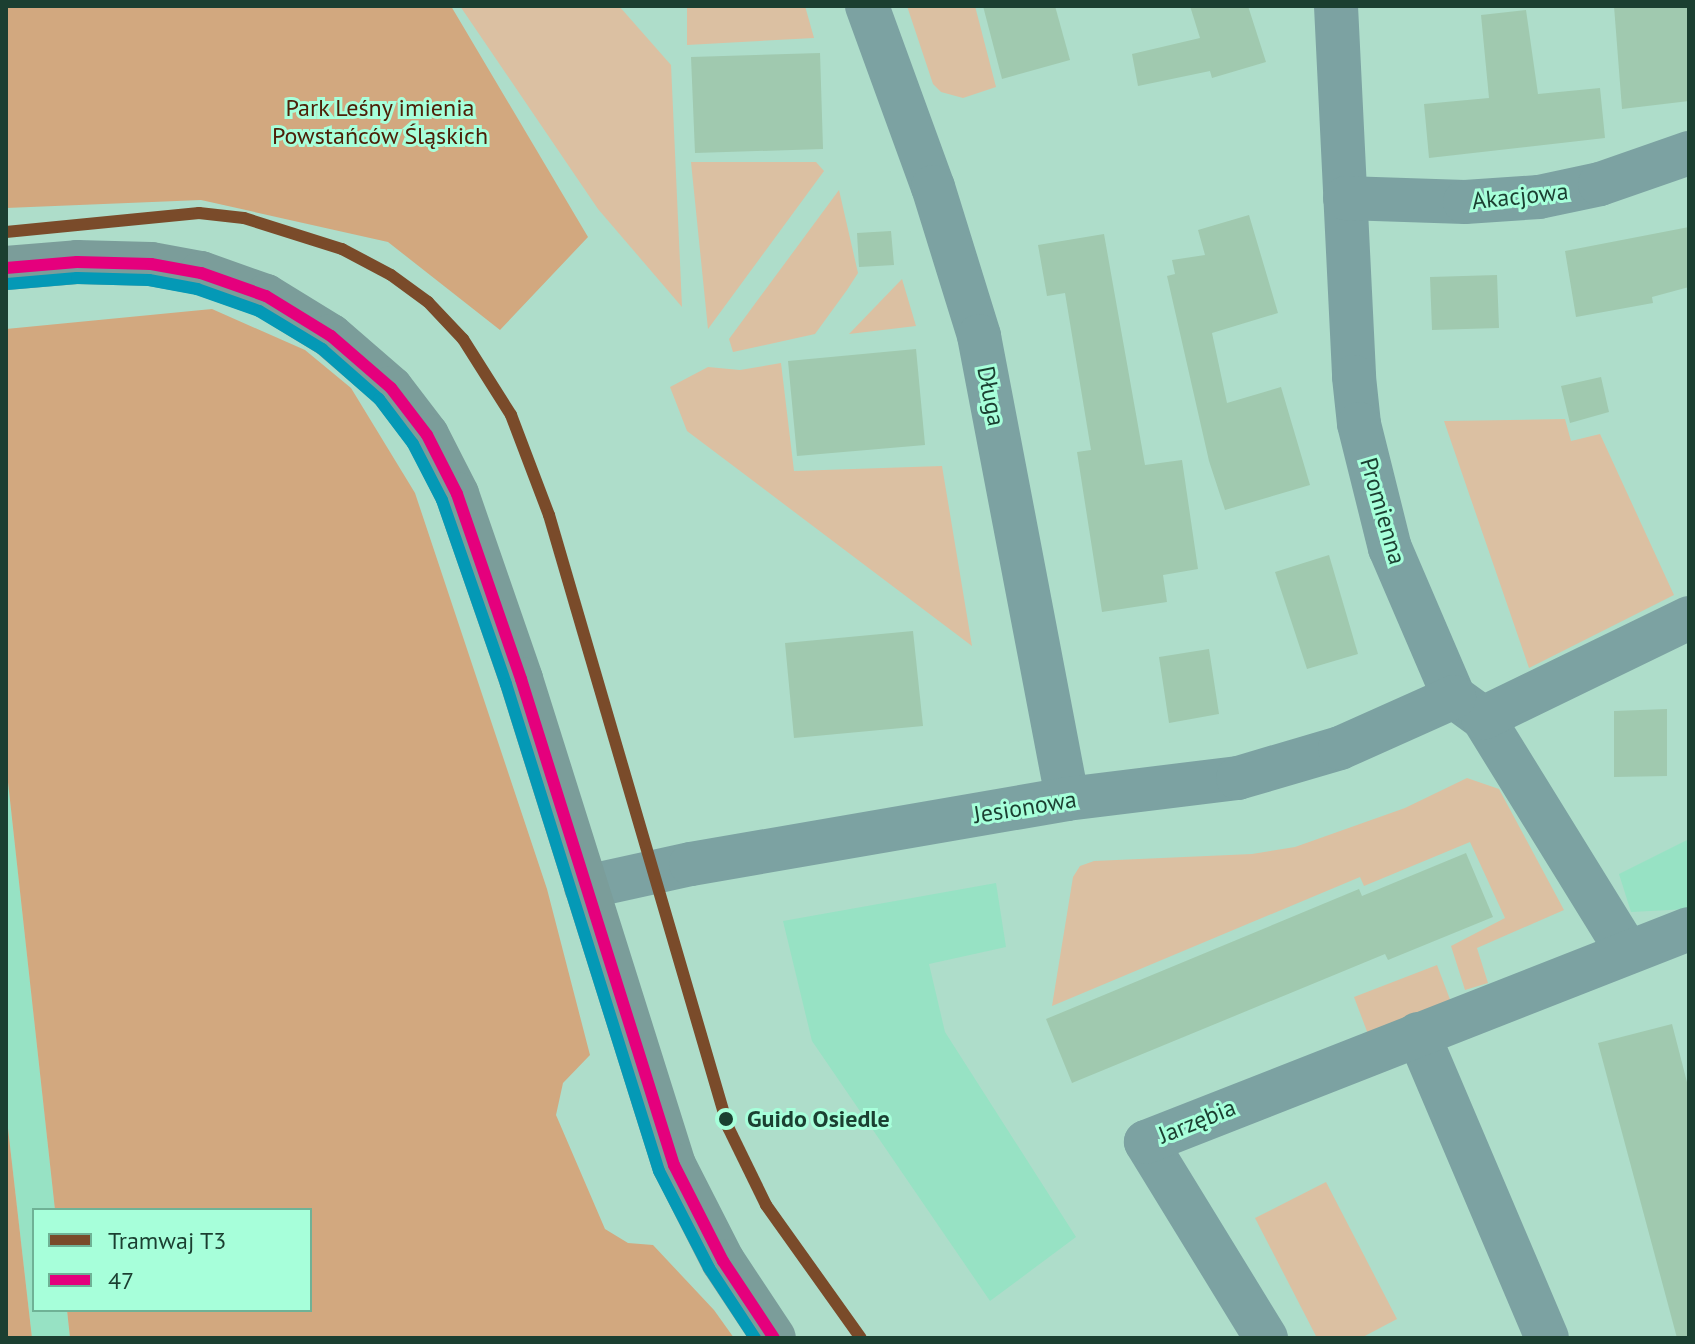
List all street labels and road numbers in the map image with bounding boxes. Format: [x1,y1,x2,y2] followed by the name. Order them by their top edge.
[1470,177,1570,215] street label: Akacjowa
[971,364,1011,428] street label: Długa
[1354,454,1412,568] street label: Promienna
[971,785,1079,829] street label: Jesionowa
[1154,1092,1240,1150] street label: Jarzębia

